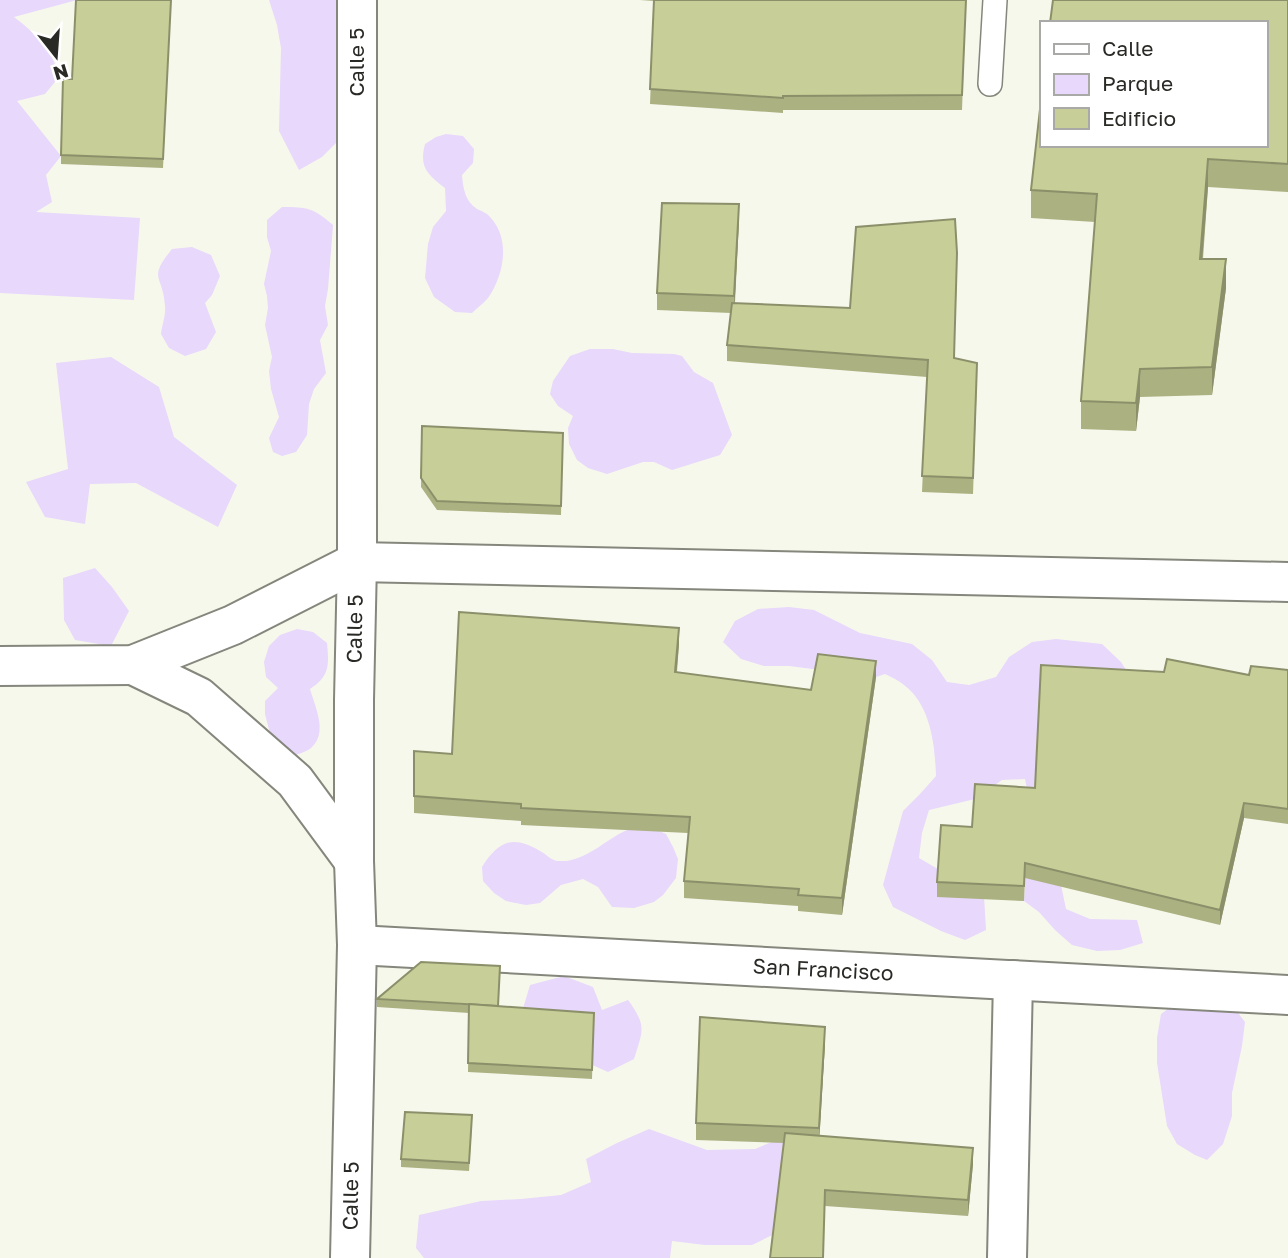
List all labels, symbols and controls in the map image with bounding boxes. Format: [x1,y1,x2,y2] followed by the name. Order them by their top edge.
[21,21,91,91] north arrow
[1040,21,1267,147] legend
[343,28,369,97] street label: Calle 5
[1102,35,1154,61] text: Calle
[51,60,71,86] text: N
[1102,70,1173,96] text: Parque
[1102,105,1176,131] text: Edificio
[340,594,368,664] street label: Calle 5
[752,952,894,986] street label: San Francisco
[336,1161,364,1231] street label: Calle 5

